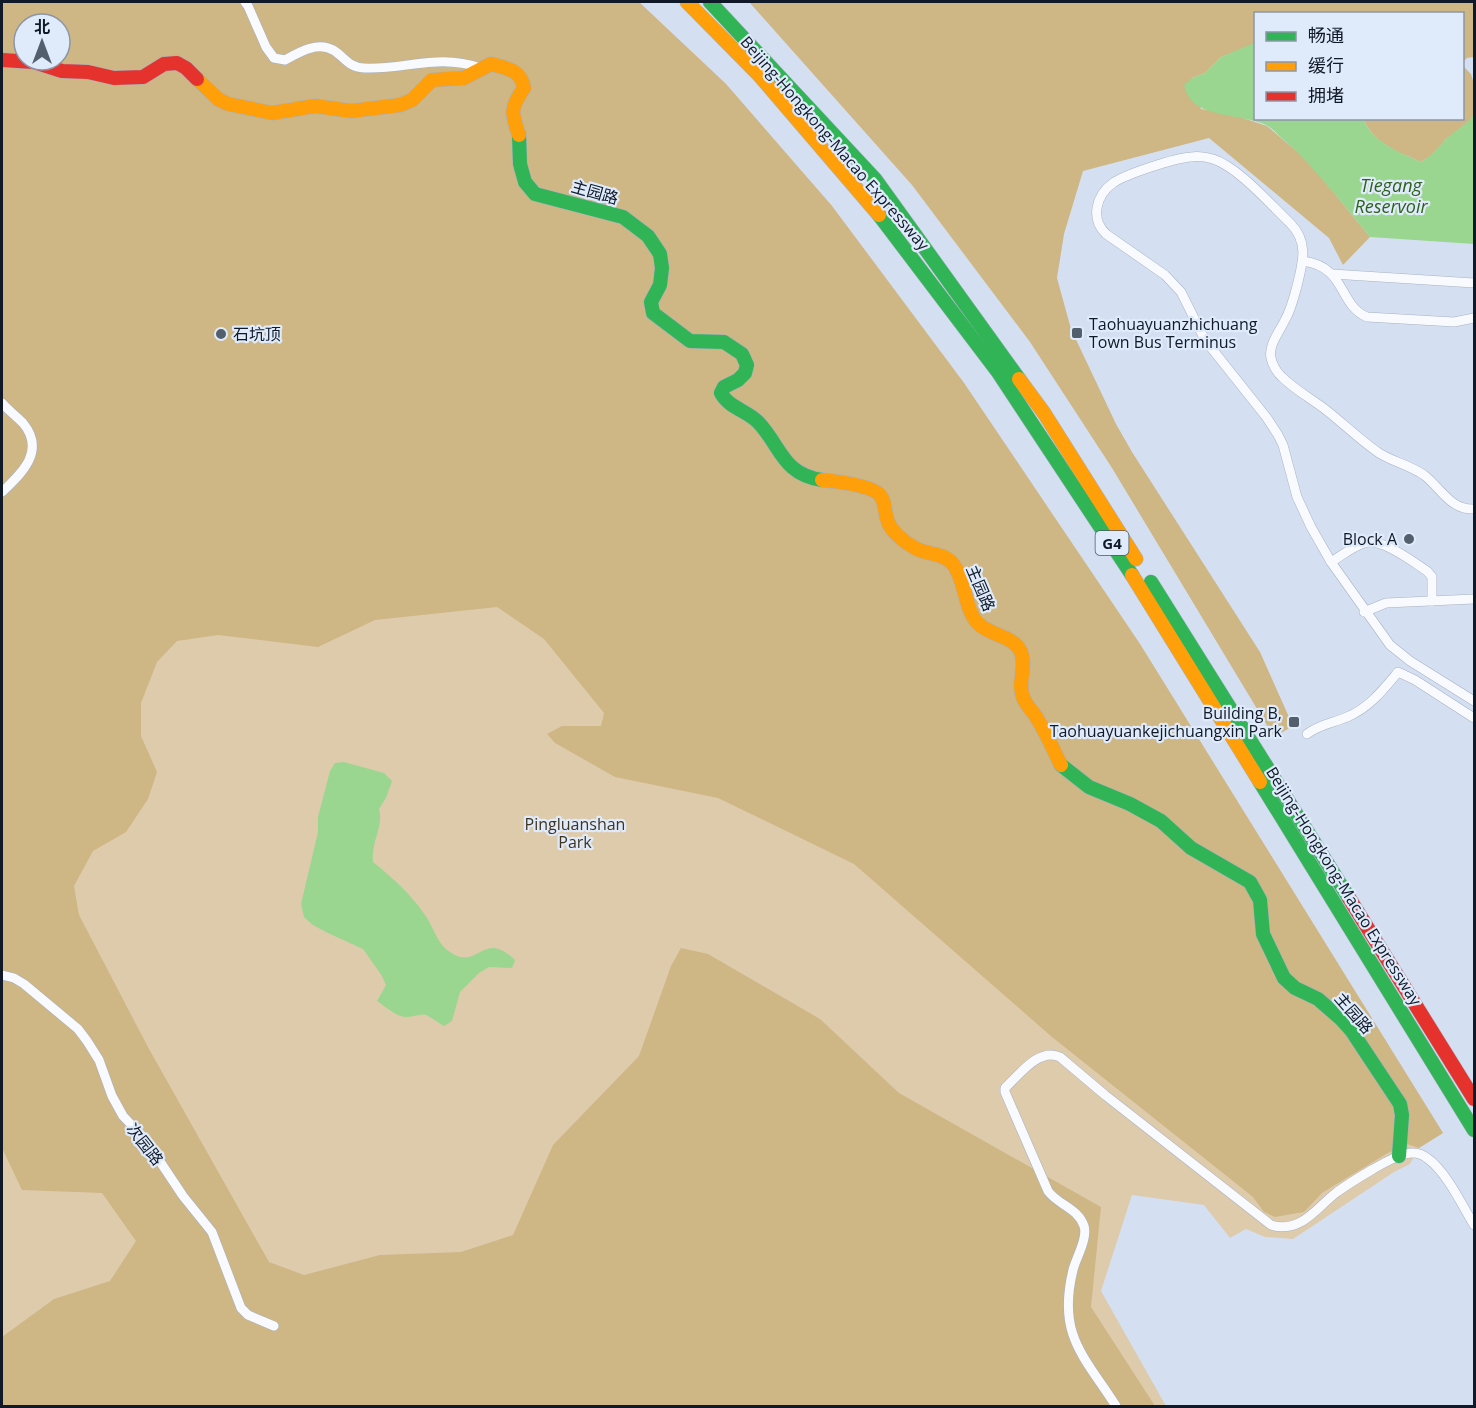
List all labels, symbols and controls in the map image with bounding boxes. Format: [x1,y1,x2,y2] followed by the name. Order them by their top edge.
[12,12,72,72] north arrow
[1254,12,1464,120] legend
[34,16,50,38] text: 北
[1308,23,1344,47] text: 畅通
[736,31,935,256] street label: Beijing-Hongkong-Macao Expressway
[1308,53,1344,77] text: 缓行
[1308,83,1344,107] text: 拥堵
[1354,173,1428,218] water label: Tiegang Reservoir
[569,175,621,209] street label: 主园路
[1089,313,1258,353] place label: Taohuayuanzhichuang Town Bus Terminus
[233,323,281,345] place label: 石坑顶
[1070,326,1084,340] marker: Taohuayuanzhichuang Town Bus Terminus
[214,327,228,341] marker: 石坑顶
[1343,528,1398,550] place label: Block A
[1096,531,1128,555] road number: G4
[1402,532,1416,546] marker: Block A
[961,562,1001,614] street label: 主园路
[1050,702,1283,742] place label: Building B, Taohuayuankejichuangxin Park
[1287,715,1301,729] marker: Building B, Taohuayuankejichuangxin Park
[1261,763,1427,1010] street label: Beijing-Hongkong-Macao Expressway
[525,813,625,853] park label: Pingluanshan Park
[1330,988,1378,1038] street label: 主园路
[122,1118,168,1170] street label: 次园路

